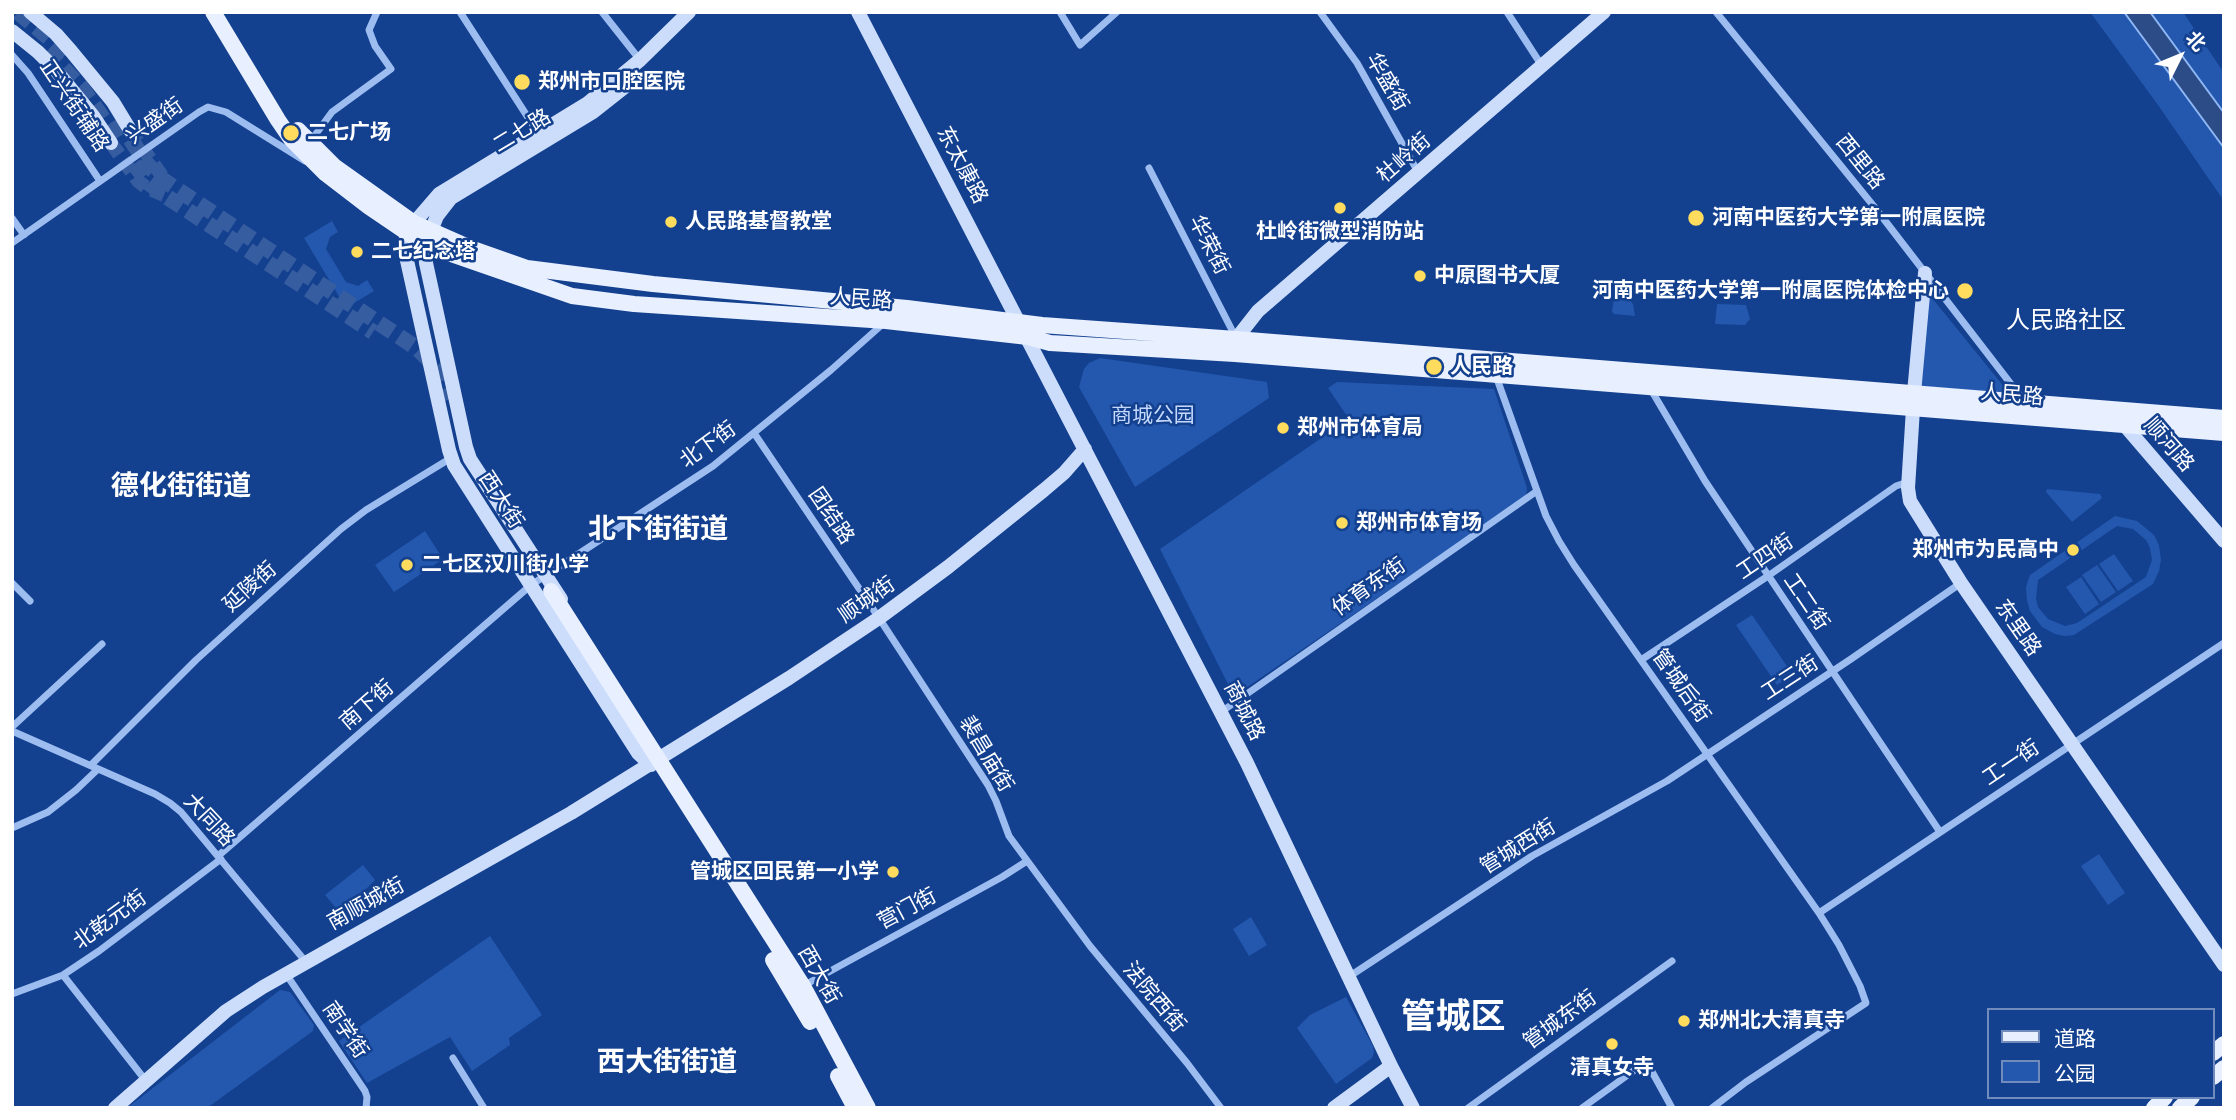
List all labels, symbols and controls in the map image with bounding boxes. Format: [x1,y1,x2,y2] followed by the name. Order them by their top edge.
[2145,21,2215,91] north arrow
[2181,27,2211,56] text: 北
[1360,48,1414,116] street label: 华盛街
[34,55,114,157] street label: 正兴街辅路
[538,69,685,95] place label: 郑州市口腔医院
[512,72,532,92] marker: 郑州市口腔医院
[122,93,188,149] street label: 兴盛街
[489,104,555,158] street label: 二七路
[307,120,391,146] place label: 二七广场
[931,122,993,208] street label: 东太康路
[281,123,301,143] marker: 二七广场
[1372,128,1436,188] street label: 杜岭街
[1830,130,1890,194] street label: 西里路
[1332,200,1348,216] marker: 杜岭街微型消防站
[1712,205,1985,231] place label: 河南中医药大学第一附属医院
[1686,208,1706,228] marker: 河南中医药大学第一附属医院
[685,209,832,235] place label: 人民路基督教堂
[1183,211,1235,279] street label: 华荣街
[663,214,679,230] marker: 人民路基督教堂
[1256,219,1424,245] place label: 杜岭街微型消防站
[371,239,476,265] place label: 二七纪念塔
[349,244,365,260] marker: 二七纪念塔
[1434,263,1560,289] place label: 中原图书大厦
[1412,268,1428,284] marker: 中原图书大厦
[1592,278,1949,304] place label: 河南中医药大学第一附属医院体检中心
[1955,281,1975,301] marker: 河南中医药大学第一附属医院体检中心
[829,284,893,314] street label: 人民路
[2006,307,2126,335] district label: 人民路社区
[1450,354,1513,380] place label: 人民路
[1424,357,1444,377] marker: 人民路
[1980,380,2044,410] street label: 人民路
[1111,403,1195,429] park label: 商城公园
[2139,413,2199,477] street label: 顺河路
[1297,415,1423,441] place label: 郑州市体育局
[675,416,741,474] street label: 北下街
[1275,420,1291,436] marker: 郑州市体育局
[473,467,529,533] street label: 西大街
[111,470,251,504] district label: 德化街街道
[803,483,859,549] street label: 团结路
[1356,510,1482,536] place label: 郑州市体育场
[588,513,728,547] district label: 北下街街道
[1334,515,1350,531] marker: 郑州市体育场
[1732,529,1798,585] street label: 工四街
[1912,537,2059,563] place label: 郑州市为民高中
[2065,542,2081,558] marker: 郑州市为民高中
[421,552,589,578] place label: 二七区汉川街小学
[1327,553,1411,621] street label: 体育东街
[218,557,282,617] street label: 延陵街
[399,557,415,573] marker: 二七区汉川街小学
[1778,569,1834,635] street label: 工二街
[834,572,900,628] street label: 顺城街
[1990,595,2046,661] street label: 东里路
[1647,644,1715,728] street label: 管城后街
[1757,650,1823,706] street label: 工三街
[335,675,399,735] street label: 南下街
[1218,677,1270,745] street label: 商城路
[954,712,1018,796] street label: 裴昌庙街
[1978,735,2044,791] street label: 工一街
[178,788,240,852] street label: 大同路
[1476,814,1560,880] street label: 管城西街
[690,859,879,885] place label: 管城区回民第一小学
[885,864,901,880] marker: 管城区回民第一小学
[323,873,409,935] street label: 南顺城街
[873,883,941,935] street label: 营门街
[69,885,151,955] street label: 北乾元街
[792,941,846,1009] street label: 西大街
[1117,957,1191,1037] street label: 法院西街
[1519,985,1601,1055] street label: 管城东街
[1401,996,1505,1038] district label: 管城区
[317,997,373,1063] street label: 南学街
[1698,1008,1845,1034] place label: 郑州北大清真寺
[1988,1008,2215,1099] legend
[1676,1013,1692,1029] marker: 郑州北大清真寺
[2054,1026,2096,1051] text: 道路
[1604,1036,1620,1052] marker: 清真女寺
[597,1046,737,1080] district label: 西大街街道
[1570,1055,1654,1081] place label: 清真女寺
[2054,1061,2096,1086] text: 公园

